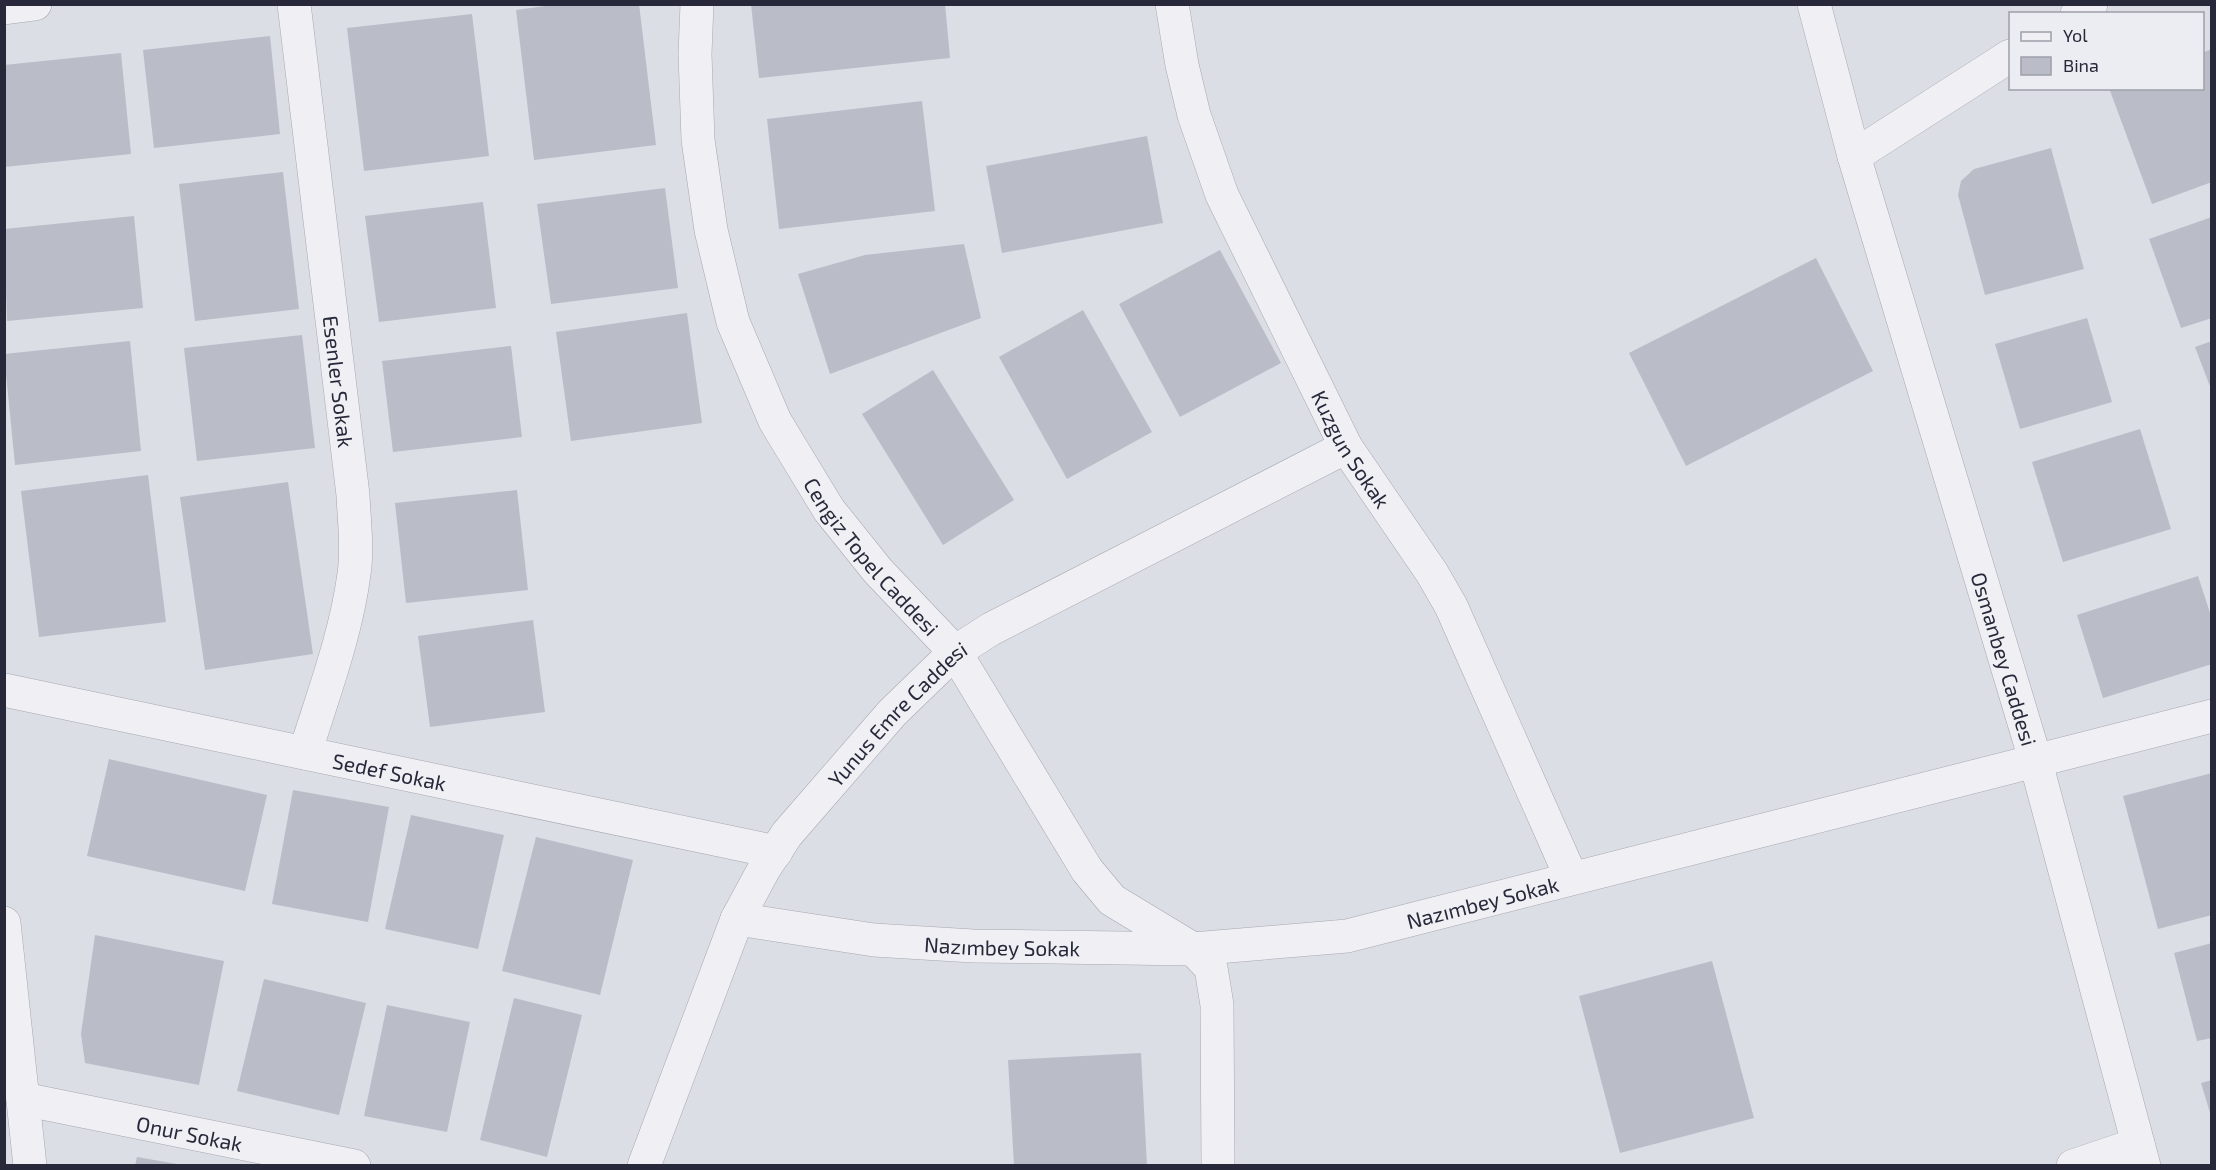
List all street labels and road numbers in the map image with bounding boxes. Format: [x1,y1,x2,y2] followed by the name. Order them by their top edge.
[319,314,360,449] street label: Esenler Sokak
[1307,386,1396,512] street label: Kuzgun Sokak
[800,473,945,640] street label: Cengiz Topel Caddesi
[1967,569,2043,749] street label: Osmanbey Caddesi
[822,635,971,791] street label: Yunus Emre Caddesi
[331,747,449,795] street label: Sedef Sokak
[1404,870,1561,933] street label: Nazımbey Sokak
[924,931,1081,960] street label: Nazımbey Sokak
[134,1110,245,1156] street label: Onur Sokak

